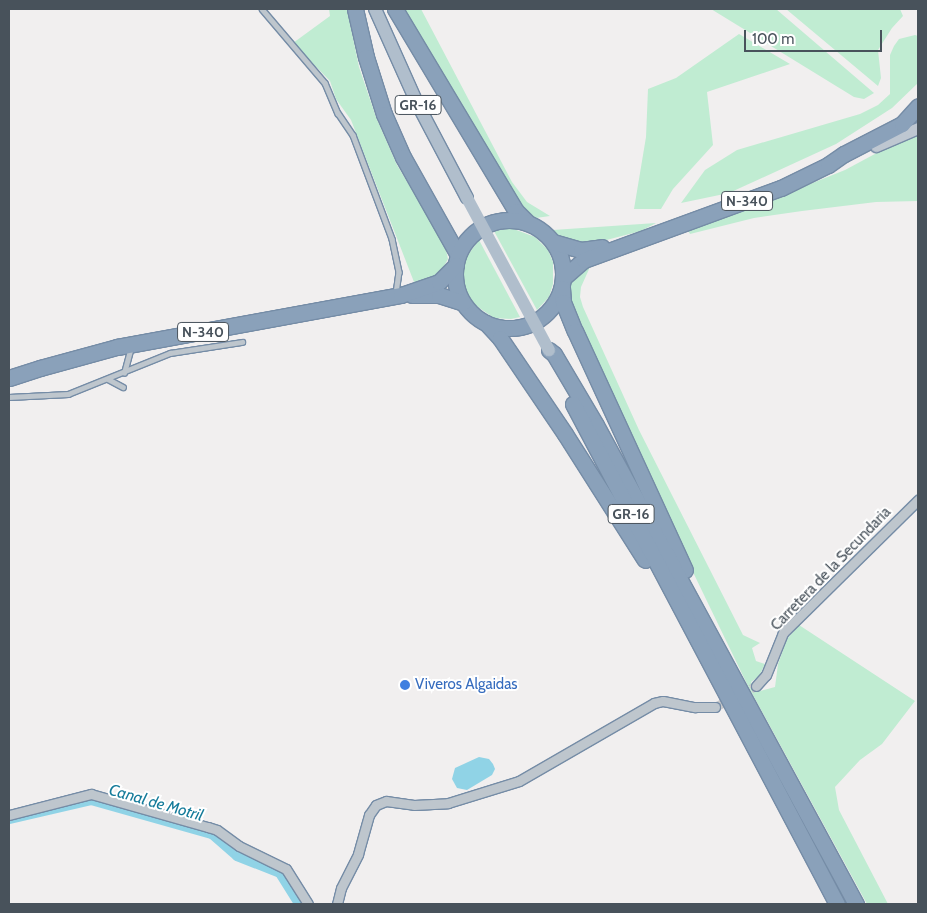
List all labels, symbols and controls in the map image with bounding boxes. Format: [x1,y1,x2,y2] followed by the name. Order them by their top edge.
[747,20,884,52] scale bar
[752,30,794,48] text: 100 m
[394,94,442,116] road number: GR-16
[721,190,773,212] road number: N-340
[177,321,229,344] road number: N-340
[607,502,655,526] road number: GR-16
[767,503,895,635] street label: Carretera de la Secundaria
[415,676,518,694] place label: Viveros Algaidas
[399,679,411,691] marker: Viveros Algaidas
[107,780,205,826] water label: Canal de Motril

